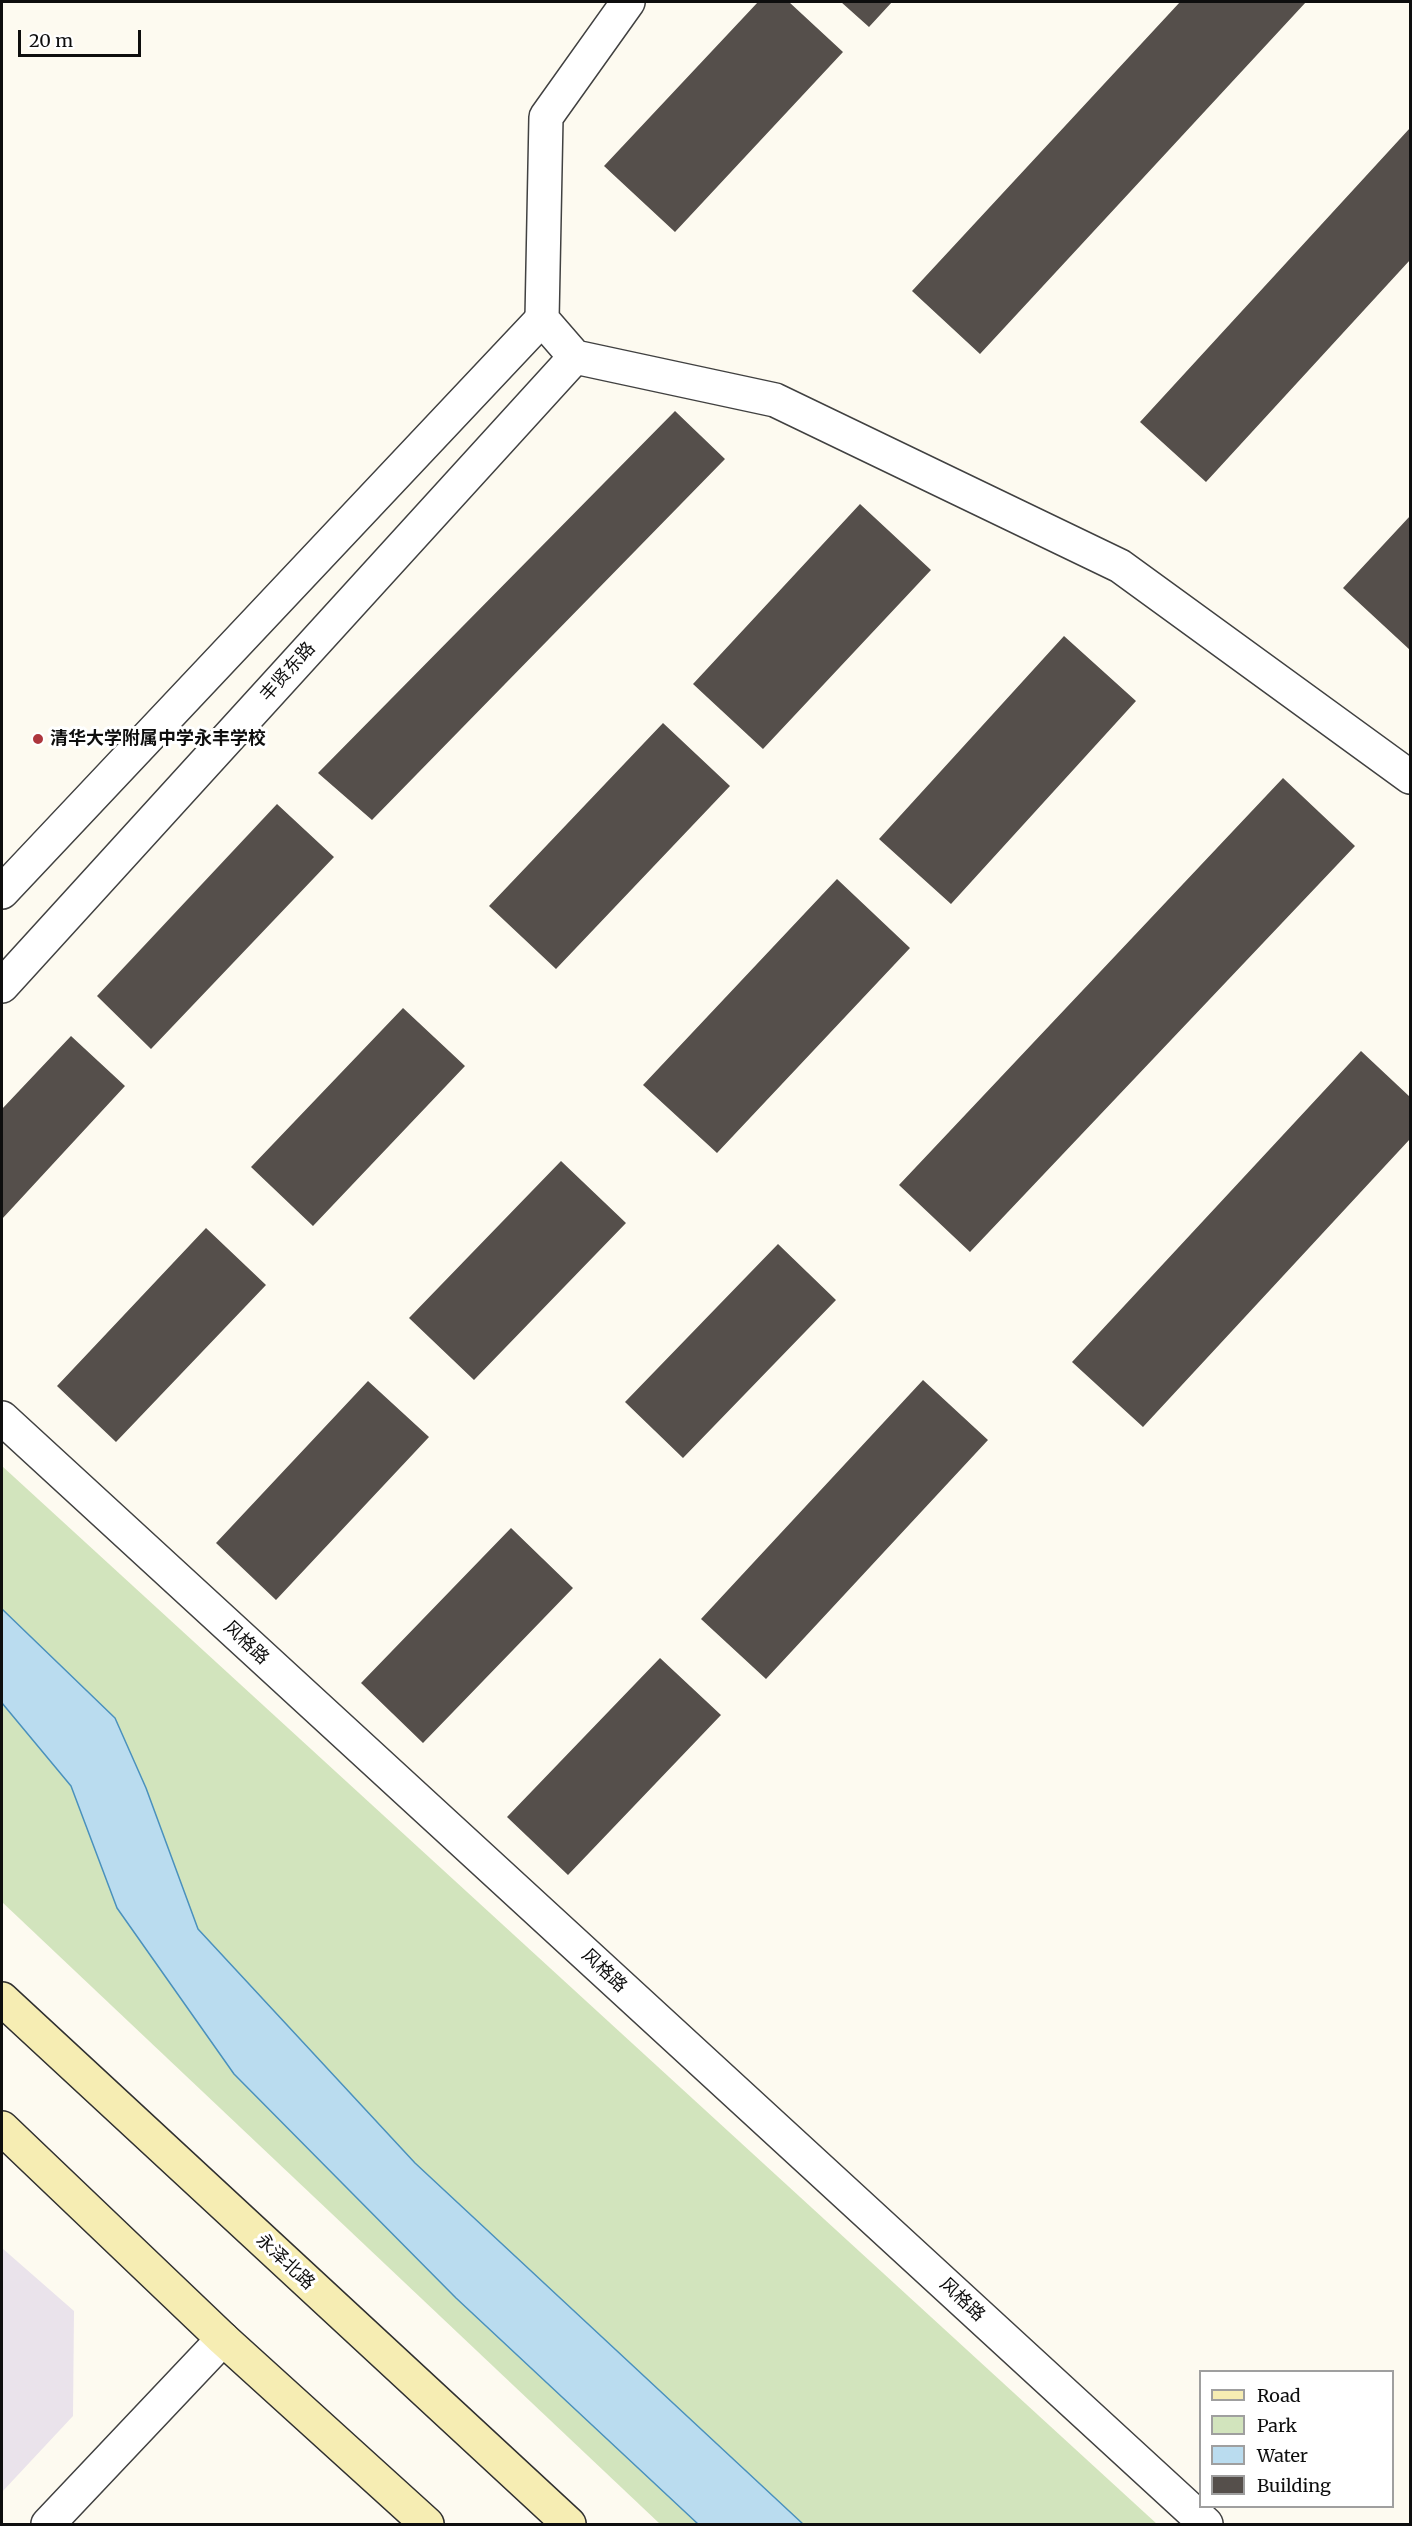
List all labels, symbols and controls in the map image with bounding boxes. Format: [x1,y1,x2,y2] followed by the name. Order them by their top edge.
[21,18,144,56] scale bar
[29,29,73,52] text: 20 m
[256,638,320,706] street label: 丰贤东路
[50,728,266,750] place label: 清华大学附属中学永丰学校
[31,732,45,746] marker: 清华大学附属中学永丰学校
[219,1617,273,1669] street label: 风格路
[577,1945,631,1997] street label: 风格路
[251,2230,319,2294] street label: 永泽北路
[935,2274,989,2326] street label: 风格路
[1199,2370,1394,2508] legend
[1257,2384,1301,2407] text: Road
[1257,2414,1297,2437] text: Park
[1257,2444,1308,2467] text: Water
[1257,2474,1331,2497] text: Building

